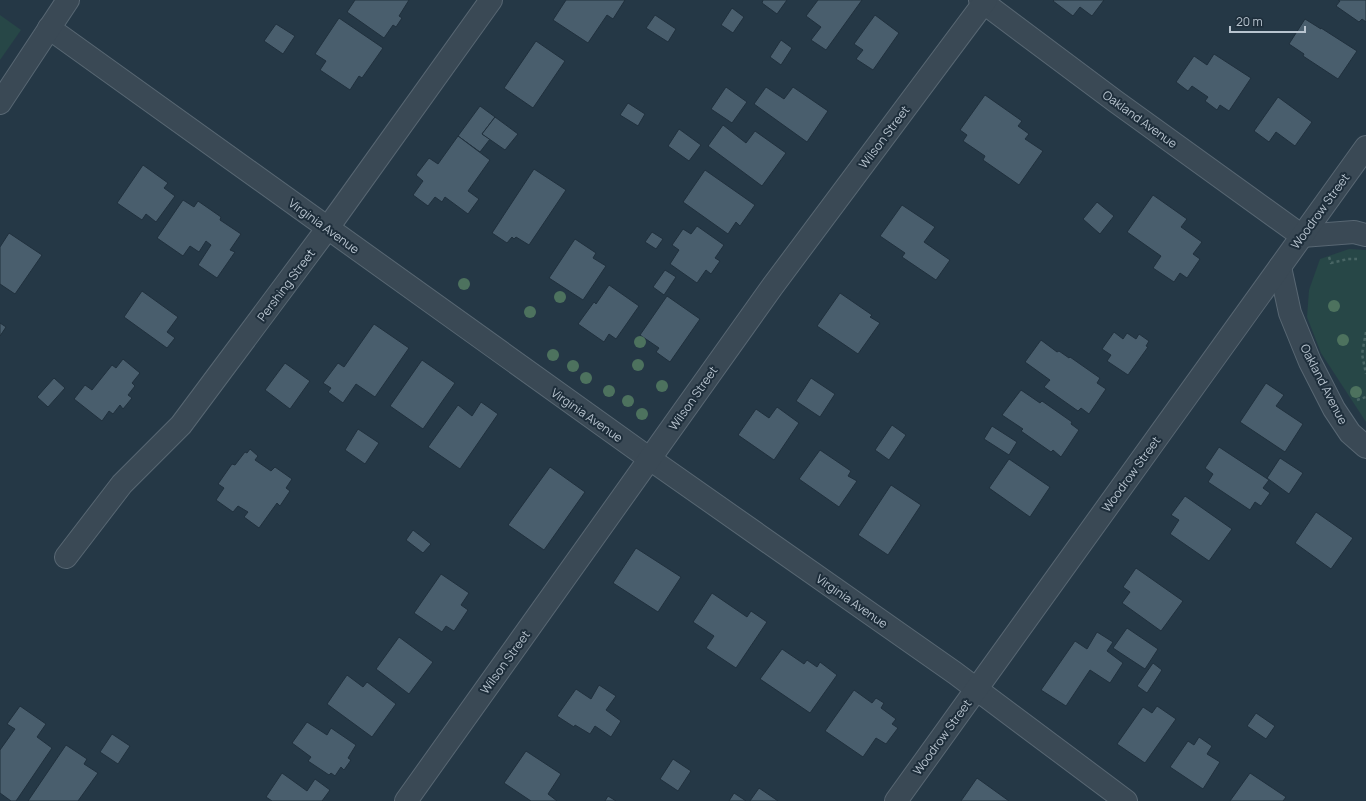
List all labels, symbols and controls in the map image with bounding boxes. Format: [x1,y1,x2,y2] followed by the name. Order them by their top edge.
[1230,8,1305,34] scale bar
[1236,13,1263,30] text: 20 m
[1099,86,1181,152] street label: Oakland Avenue
[855,102,913,172] street label: Wilson Street
[1287,170,1353,252] street label: Woodrow Street
[285,194,363,258] street label: Virginia Avenue
[253,245,319,325] street label: Pershing Street
[1296,341,1352,427] street label: Oakland Avenue
[665,362,722,433] street label: Wilson Street
[548,384,626,446] street label: Virginia Avenue
[1098,433,1164,515] street label: Woodrow Street
[813,570,891,632] street label: Virginia Avenue
[476,627,534,697] street label: Wilson Street
[909,696,975,778] street label: Woodrow Street

